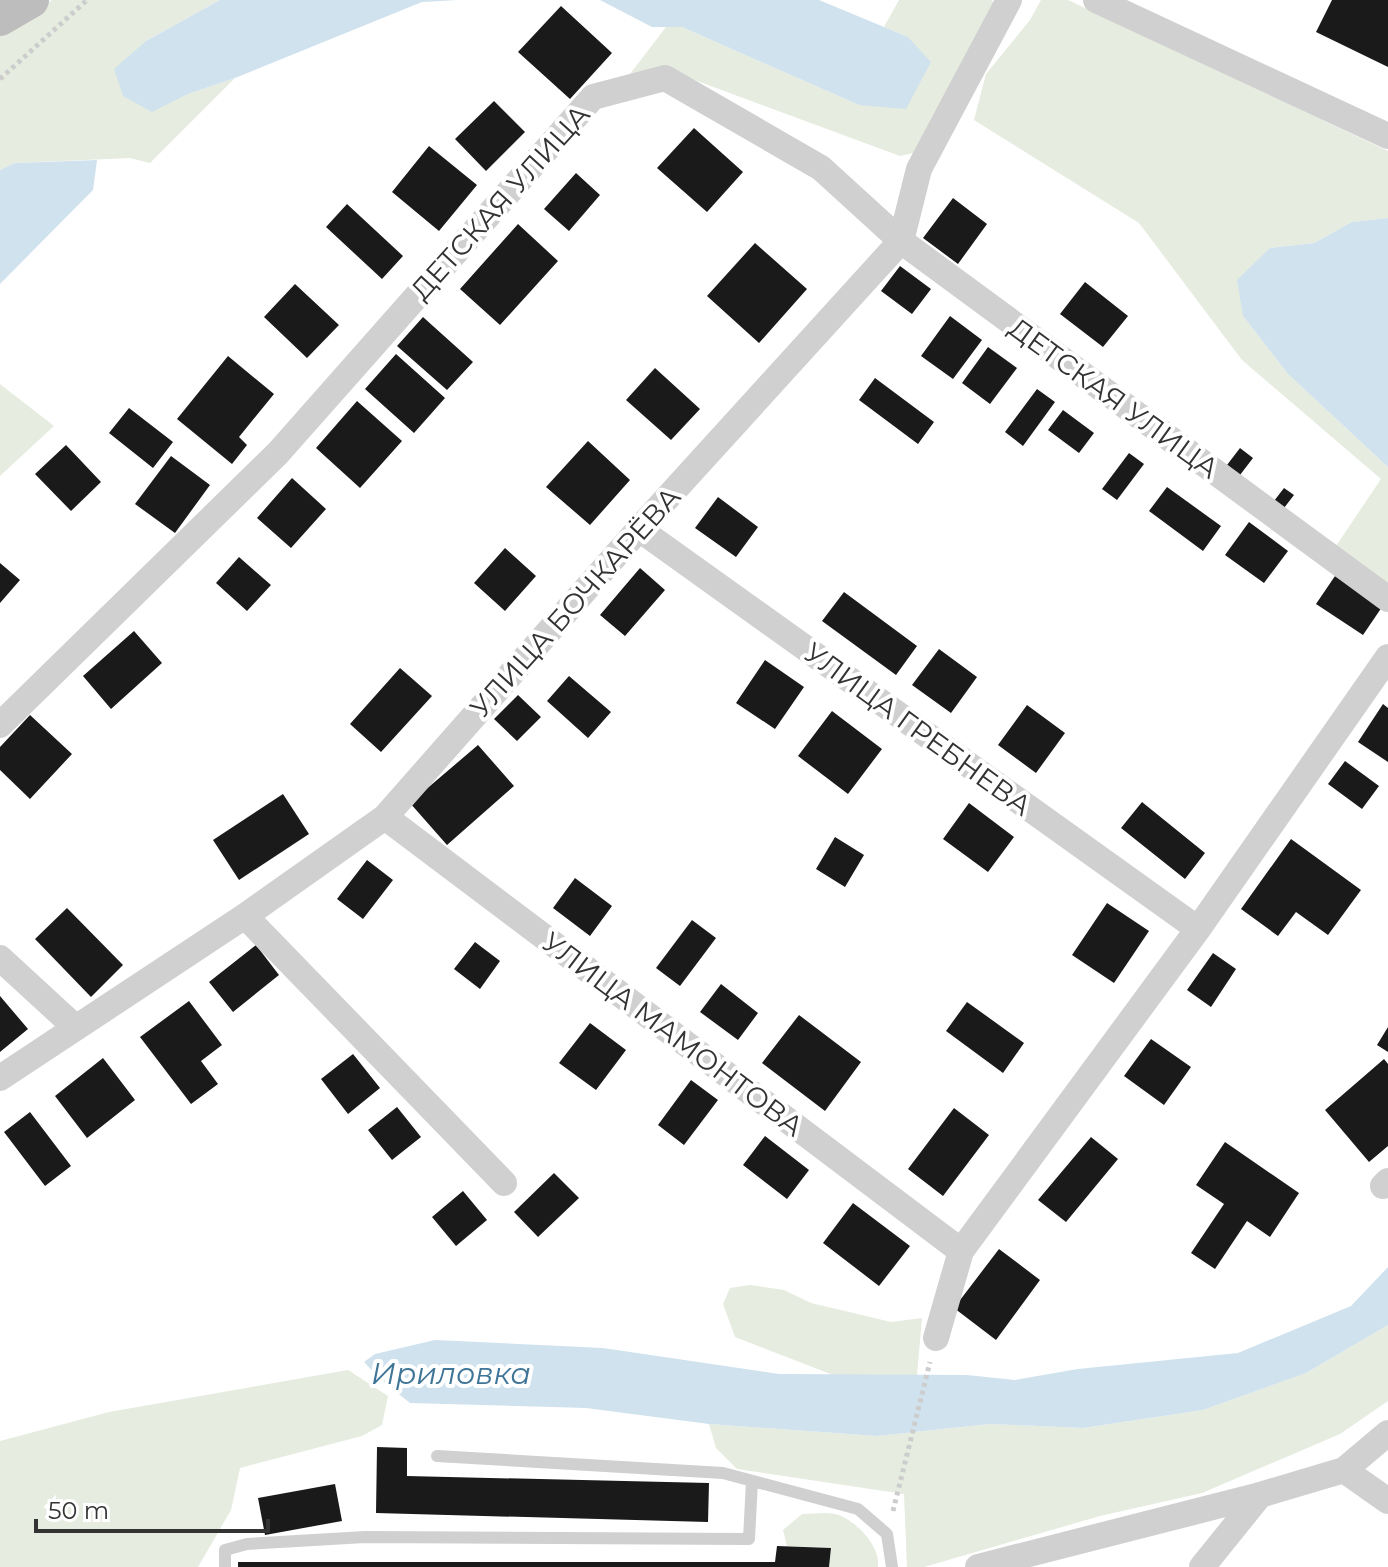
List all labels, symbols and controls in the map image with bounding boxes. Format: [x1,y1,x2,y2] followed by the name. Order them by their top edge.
[403,97,597,307] street label: ДЕТСКАЯ УЛИЦА
[1003,311,1226,486] street label: ДЕТСКАЯ УЛИЦА
[463,480,688,724] street label: УЛИЦА БОЧКАРЁВА
[798,635,1038,823] street label: УЛИЦА ГРЕБНЕВА
[536,925,810,1143] street label: УЛИЦА МАМОНТОВА
[371,1355,531,1392] water label: Ириловка
[36,1483,268,1533] scale bar
[48,1496,109,1525] text: 50 m

